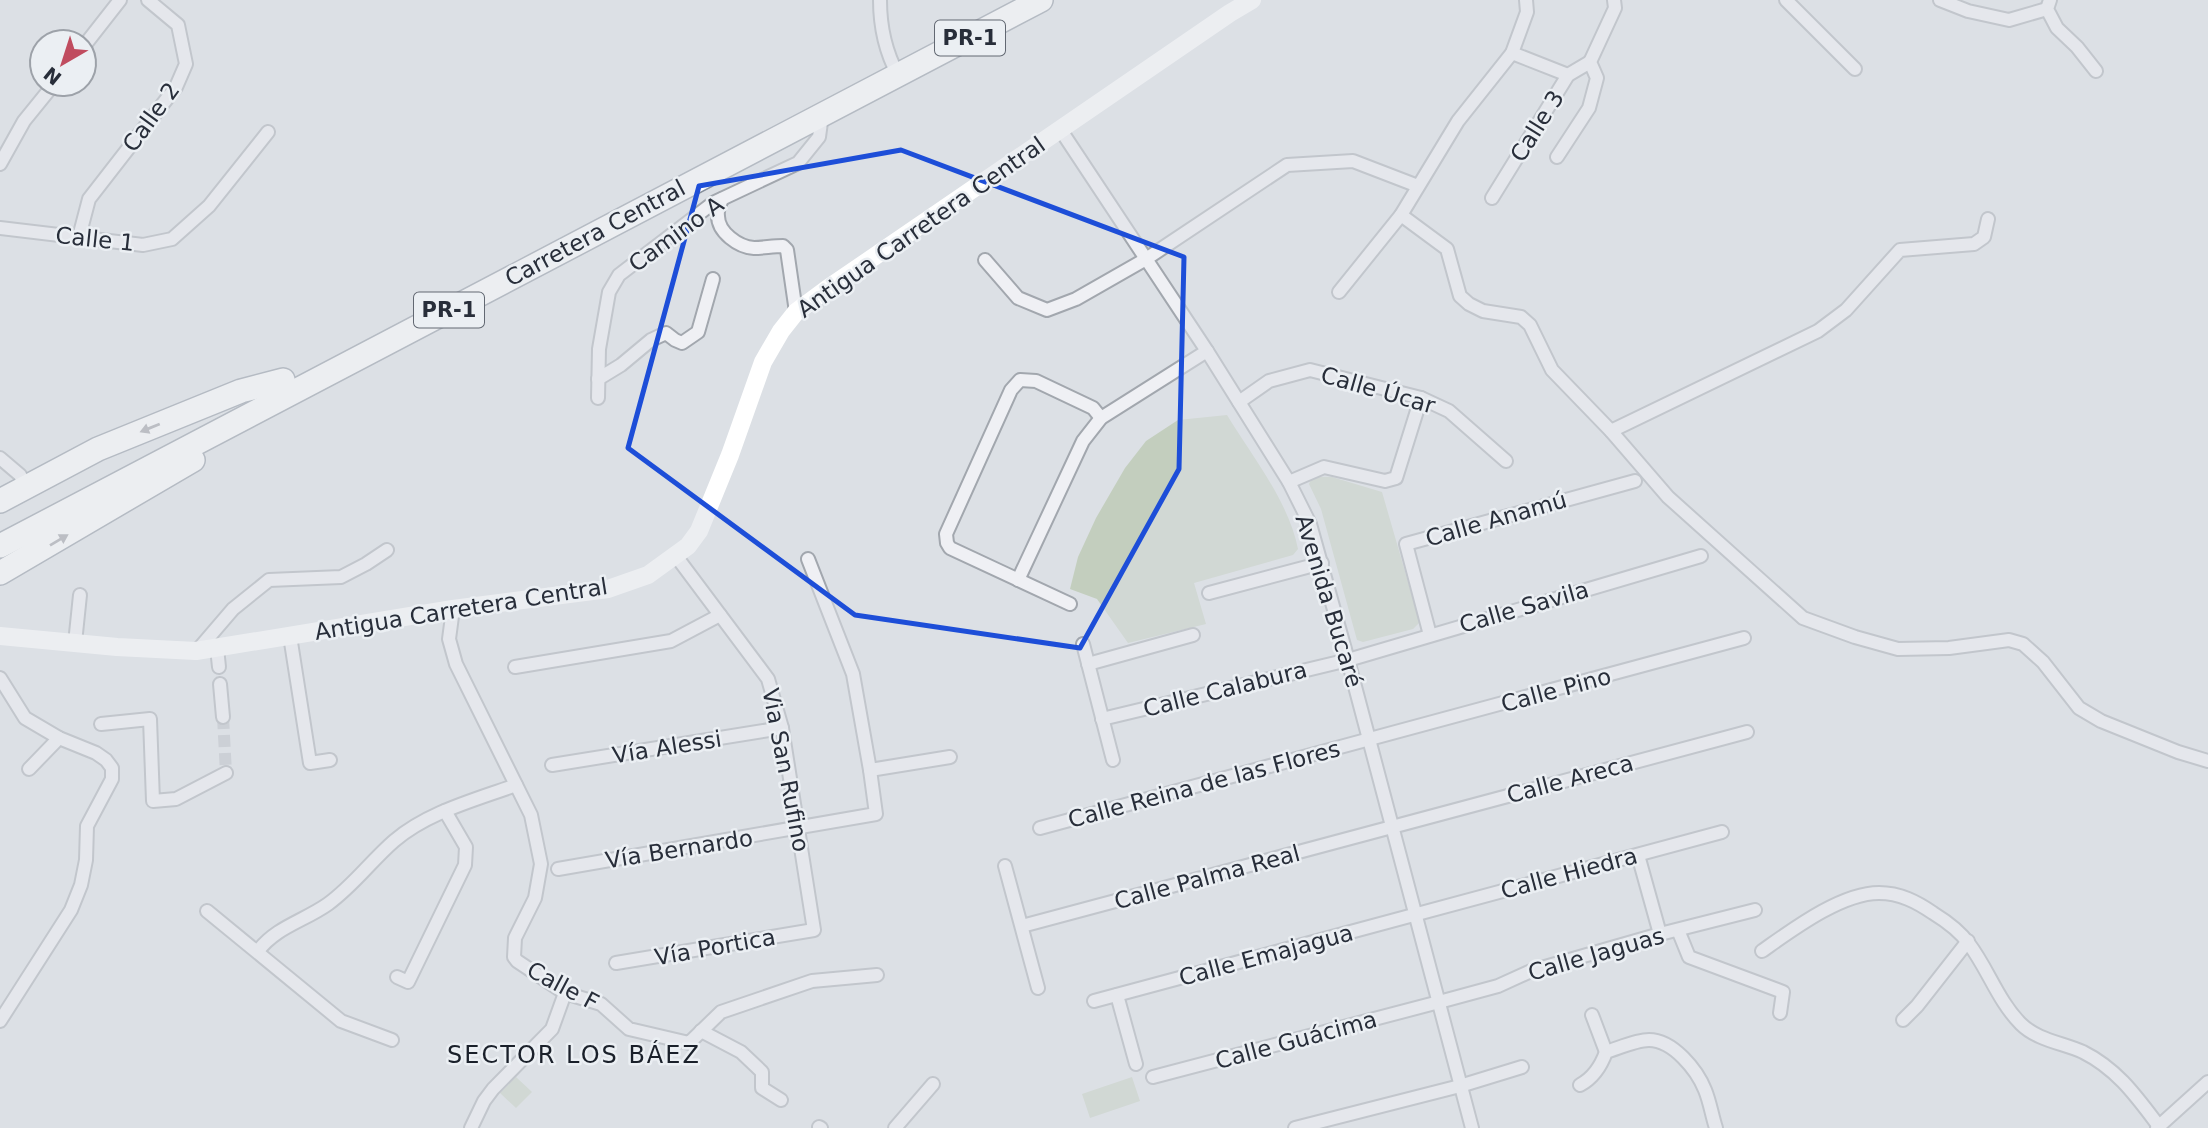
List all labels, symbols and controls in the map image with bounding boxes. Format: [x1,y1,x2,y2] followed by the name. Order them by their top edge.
[935,20,1005,56] road number: PR-1
[28,28,98,98] north arrow
[39,63,65,90] text: N
[117,77,185,157] street label: Calle 2
[1505,86,1569,166] street label: Calle 3
[792,131,1050,323] street label: Antigua Carretera Central
[501,175,689,291] street label: Carretera Central
[624,191,729,277] street label: Camino A
[54,222,136,256] street label: Calle 1
[414,292,484,328] road number: PR-1
[1318,360,1439,419] street label: Calle Úcar
[139,422,160,433] one-way arrow
[1422,486,1570,552] street label: Calle Anamú
[1290,511,1368,691] street label: Avenida Bucaré
[50,534,69,546] one-way arrow
[313,573,609,645] street label: Antigua Carretera Central
[1456,576,1592,638] street label: Calle Savila
[1140,656,1310,722] street label: Calle Calabura
[1498,663,1614,717] street label: Calle Pino
[757,686,815,854] street label: Via San Rufino
[611,726,723,768] street label: Vía Alessi
[1065,735,1343,833] street label: Calle Reina de las Flores
[1504,750,1636,808] street label: Calle Areca
[603,825,755,873] street label: Vía Bernardo
[1111,840,1303,914] street label: Calle Palma Real
[1498,842,1640,904] street label: Calle Hiedra
[1176,919,1356,991] street label: Calle Emajagua
[1525,922,1667,986] street label: Calle Jaguas
[653,924,777,970] street label: Vía Portica
[523,956,603,1016] street label: Calle F
[1212,1006,1380,1074] street label: Calle Guácima
[447,1040,701,1069] district label: SECTOR LOS BÁEZ

